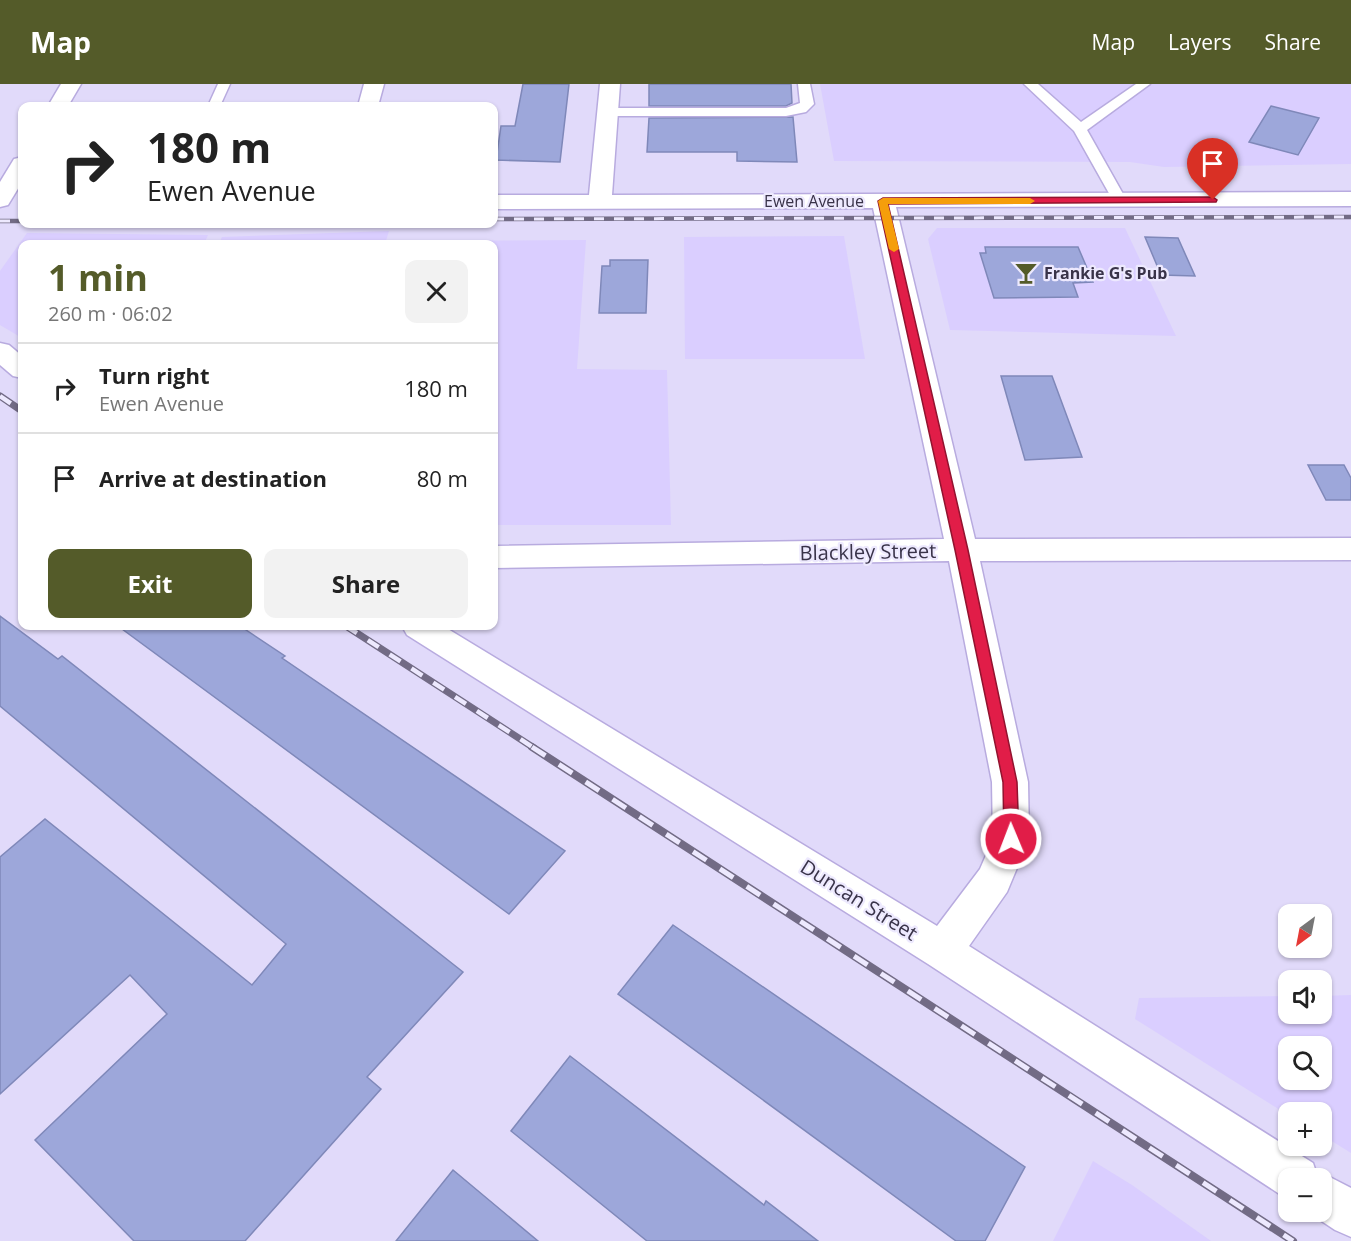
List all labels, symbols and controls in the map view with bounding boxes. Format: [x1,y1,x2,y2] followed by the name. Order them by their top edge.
[30,23,91,61] text: Map
[1092,28,1135,56] text: Map
[1168,28,1232,56] text: Layers
[1265,28,1321,56] text: Share
[147,118,271,175] text: 180 m
[48,126,126,204] icon: right
[1187,138,1238,200] pin
[1196,147,1229,180] icon: arrive
[147,172,316,209] text: Ewen Avenue
[764,190,864,212] street label: Ewen Avenue
[48,253,148,302] text: 1 min
[405,260,468,323] button: close
[1013,260,1039,286] bar icon: Frankie G's Pub
[1044,262,1167,284] place label: Frankie G's Pub
[48,300,173,327] text: 260 m · 06:02
[99,360,210,390] text: Turn right
[48,372,81,405] icon: right
[404,373,468,403] text: 180 m
[99,390,224,417] text: Ewen Avenue
[48,462,81,495] icon: arrive
[99,463,327,493] text: Arrive at destination
[417,463,468,493] text: 80 m
[800,537,936,566] street label: Blackley Street
[48,549,252,618] button: Exit
[264,549,468,618] button: Share
[979,807,1043,871] position arrow
[796,853,923,946] street label: Duncan Street
[1278,904,1332,958] north arrow
[1278,904,1332,1222] map controls
[1278,970,1332,1024] button: sound
[1278,1036,1332,1090] button: search
[1278,1102,1332,1156] button: +
[1278,1168,1332,1222] button: −

